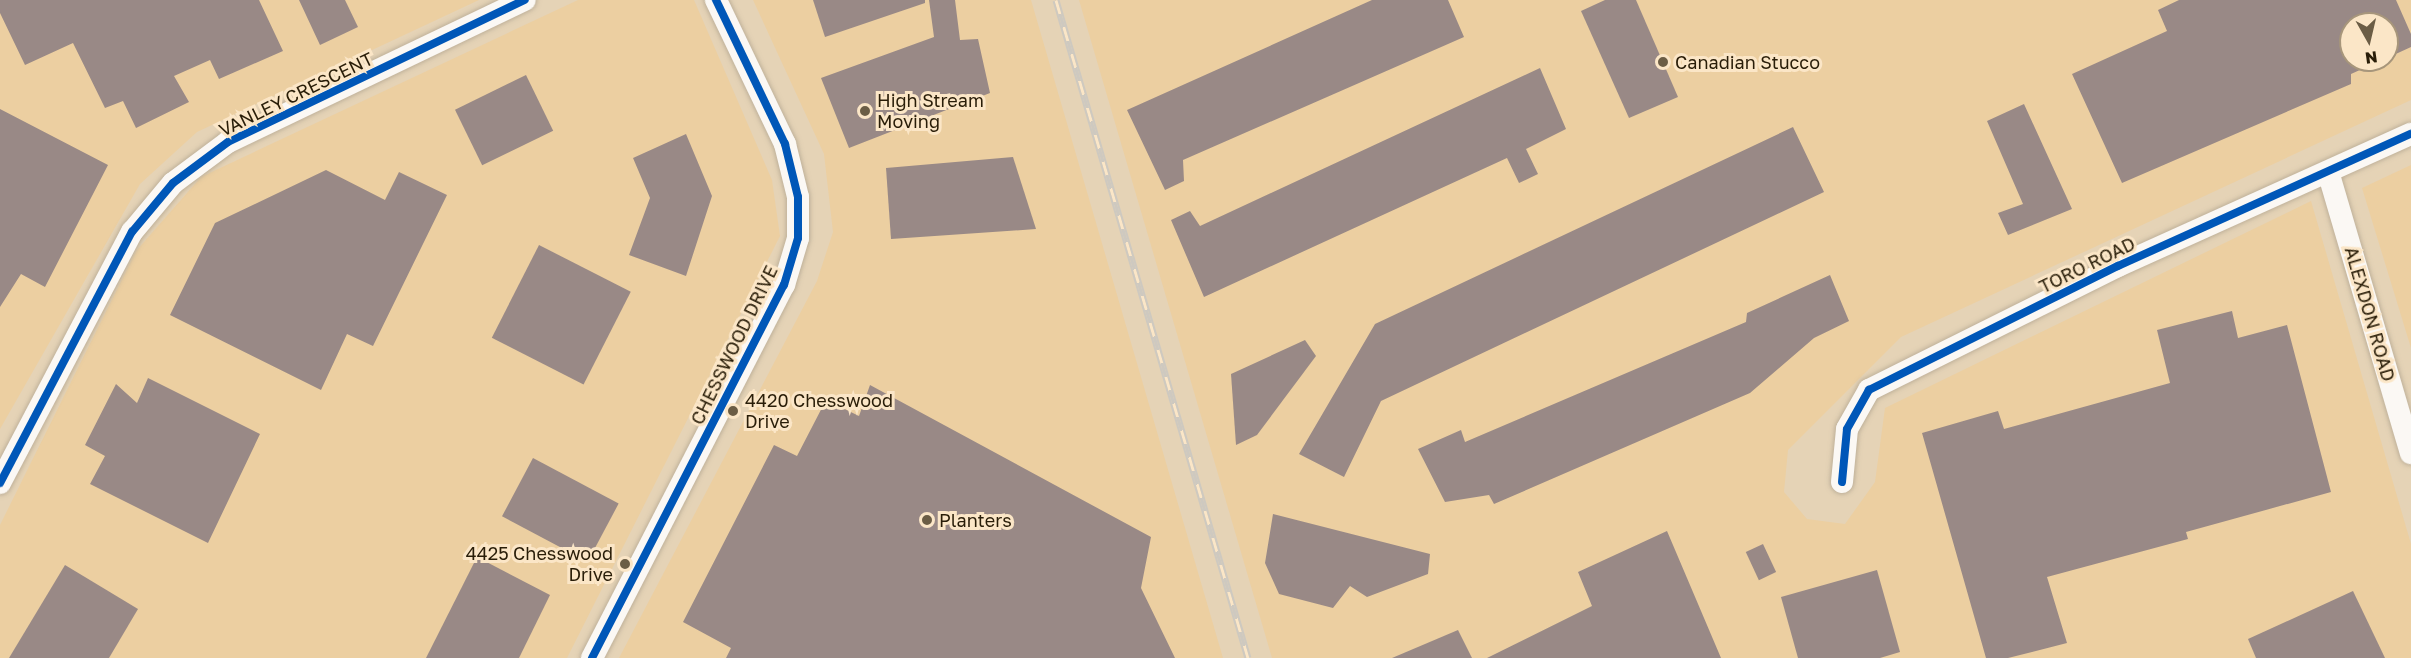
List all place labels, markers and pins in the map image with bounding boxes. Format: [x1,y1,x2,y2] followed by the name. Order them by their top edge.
[1675,51,1820,73] place label: Canadian Stucco
[1656,55,1670,69] marker: Canadian Stucco
[877,90,984,132] place label: High Stream Moving
[858,104,872,118] marker: High Stream Moving
[745,390,893,432] place label: 4420 Chesswood Drive
[726,404,740,418] marker: 4420 Chesswood Drive
[939,509,1012,531] place label: Planters
[920,513,934,527] marker: Planters
[466,543,613,586] place label: 4425 Chesswood Drive
[618,557,632,571] marker: 4425 Chesswood Drive

